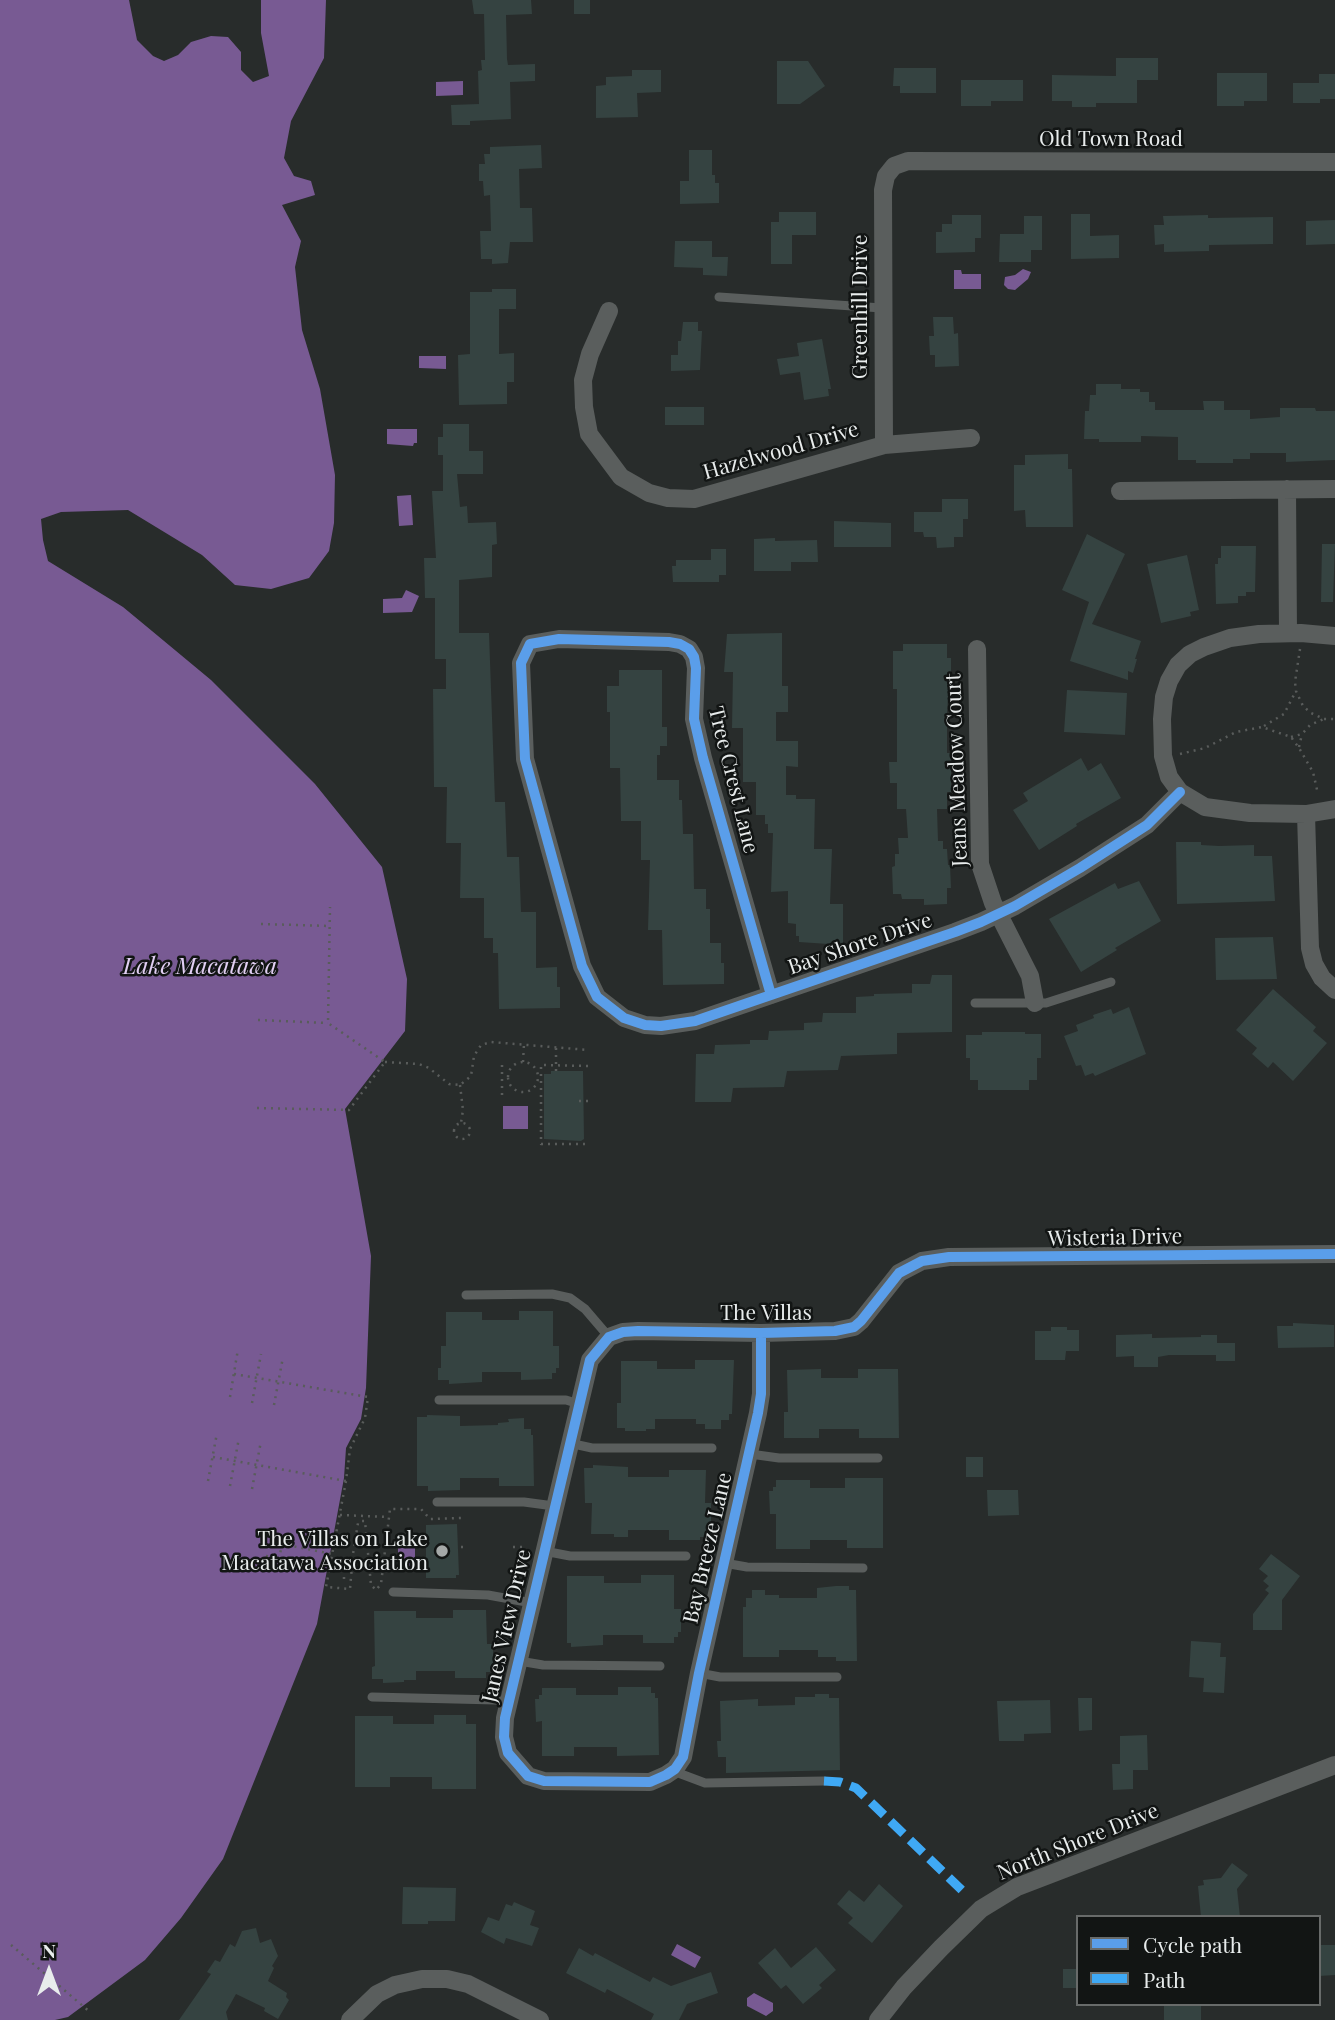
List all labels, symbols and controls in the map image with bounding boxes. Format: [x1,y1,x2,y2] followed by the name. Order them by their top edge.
[1039,126,1183,152] street label: Old Town Road
[847,235,873,379] street label: Greenhill Drive
[700,417,862,485] street label: Hazelwood Drive
[941,673,973,867] street label: Jeans Meadow Court
[703,704,763,856] street label: Tree Crest Lane
[785,908,935,980] street label: Bay Shore Drive
[123,953,277,981] water label: Lake Macatawa
[1047,1224,1183,1252] street label: Wisteria Drive
[720,1300,812,1326] street label: The Villas
[678,1470,738,1626] street label: Bay Breeze Lane
[221,1526,428,1576] place label: The Villas on Lake Macatawa Association
[434,1543,450,1559] marker: The Villas on Lake Macatawa Association
[477,1547,537,1705] street label: Janes View Drive
[994,1798,1162,1886] street label: North Shore Drive
[1076,1915,1321,2006] legend
[1143,1930,1242,1958] text: Cycle path
[14,1936,84,2006] north arrow
[42,1937,56,1963] text: N
[1143,1965,1185,1993] text: Path

